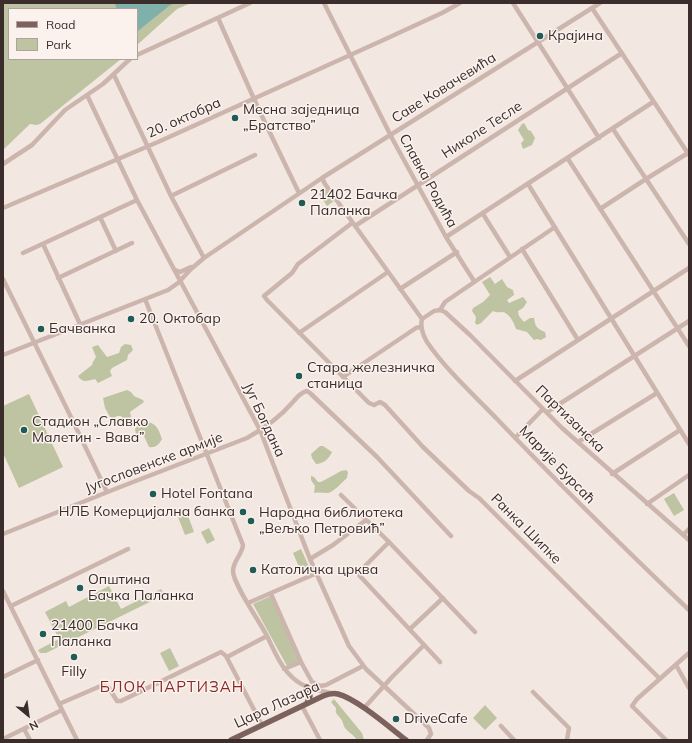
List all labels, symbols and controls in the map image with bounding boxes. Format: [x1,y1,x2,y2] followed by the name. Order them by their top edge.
[8,8,138,60] legend
[46,17,75,32] text: Road
[548,28,603,44] place label: Крајина
[535,31,545,41] marker: Крајина
[46,37,71,52] text: Park
[389,49,499,127] street label: Саве Ковачевића
[144,94,224,142] street label: 20. октобра
[439,98,525,162] street label: Николе Тесле
[243,102,360,134] place label: Месна заједница „Братство”
[230,113,240,123] marker: Месна заједница „Братство”
[395,131,461,231] street label: Славка Родића
[310,187,398,220] place label: 21402 Бачка Паланка
[297,198,307,208] marker: 21402 Бачка Паланка
[139,311,221,327] place label: 20. Октобар
[126,314,136,324] marker: 20. Октобар
[49,321,116,337] place label: Бачванка
[36,324,46,334] marker: Бачванка
[307,360,435,392] place label: Стара железничка станица
[294,371,304,381] marker: Стара железничка станица
[240,380,288,460] street label: Југ Богдана
[532,382,608,456] street label: Партизанска
[32,414,148,446] place label: Стадион „Славко Малетин - Вава”
[516,423,598,507] street label: Марије Бурсаћ
[19,425,29,435] marker: Стадион „Славко Малетин - Вава”
[83,429,225,497] street label: Југословенске армије
[161,486,253,502] place label: Hotel Fontana
[148,489,158,499] marker: Hotel Fontana
[487,490,565,568] street label: Ранка Шипке
[59,504,235,520] place label: НЛБ Комерцијална банка
[259,505,403,538] place label: Народна библиотека „Вељко Петровић”
[238,507,248,517] marker: НЛБ Комерцијална банка
[246,516,256,526] marker: Народна библиотека „Вељко Петровић”
[261,562,378,578] place label: Католичка црква
[248,565,258,575] marker: Католичка црква
[88,572,194,604] place label: Општина Бачка Паланка
[75,583,85,593] marker: Општина Бачка Паланка
[51,618,139,650] place label: 21400 Бачка Паланка
[38,629,48,639] marker: 21400 Бачка Паланка
[69,652,79,662] marker: Filly
[61,664,87,680] place label: Filly
[100,678,244,696] district label: БЛОК ПАРТИЗАН
[232,678,322,732] street label: Цара Лазара
[8,695,48,735] north arrow
[404,711,468,727] place label: DriveCafe
[391,714,401,724] marker: DriveCafe
[27,717,41,734] text: N

